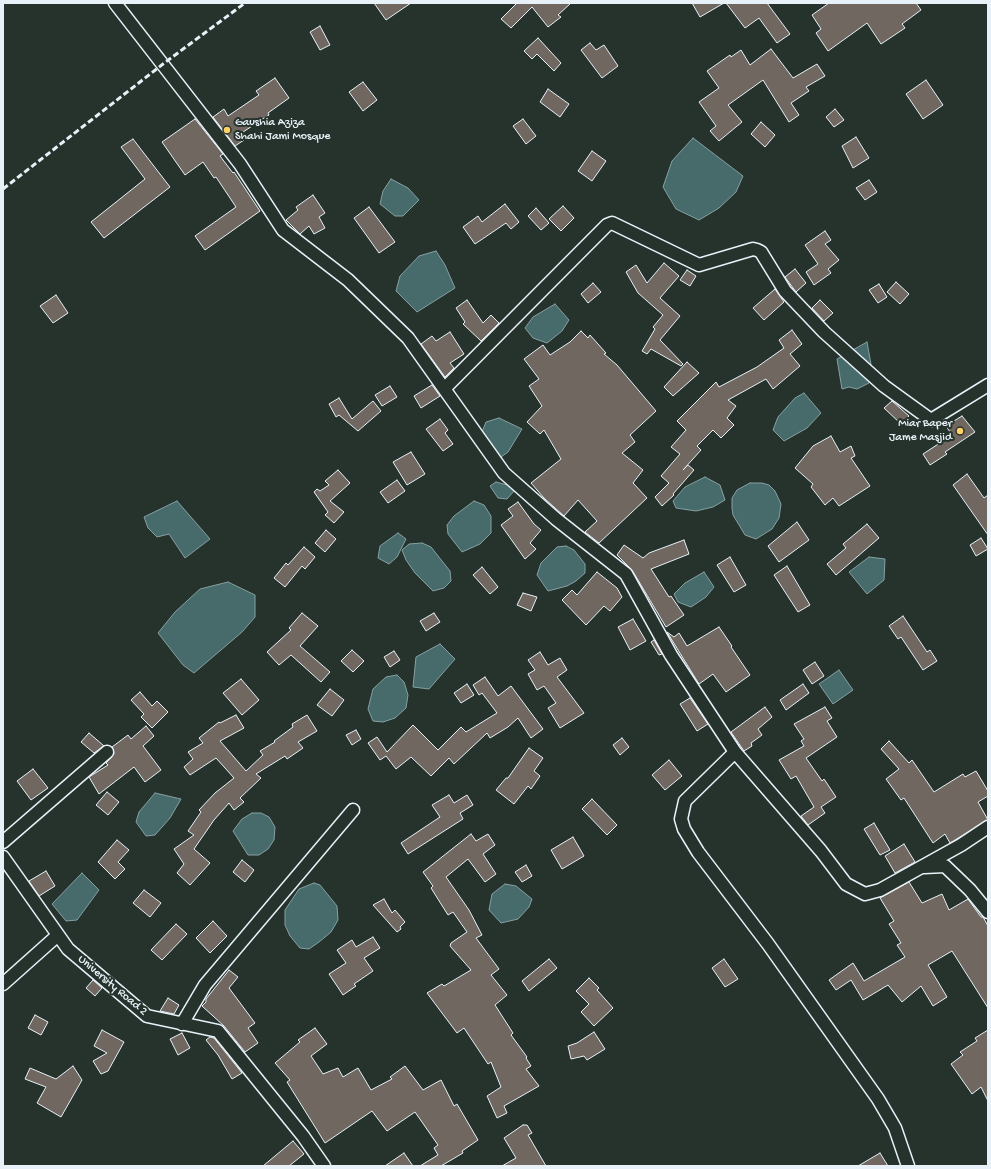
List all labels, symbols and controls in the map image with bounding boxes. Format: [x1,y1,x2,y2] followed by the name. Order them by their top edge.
[235,116,331,144] place label: Gaushia Aziza Shahi Jami Mosque
[222,125,232,135] marker: Gaushia Aziza Shahi Jami Mosque
[889,417,952,445] place label: Miar Baper Jame Masjid
[955,426,965,436] marker: Miar Baper Jame Masjid
[74,953,150,1019] street label: University Road 2

